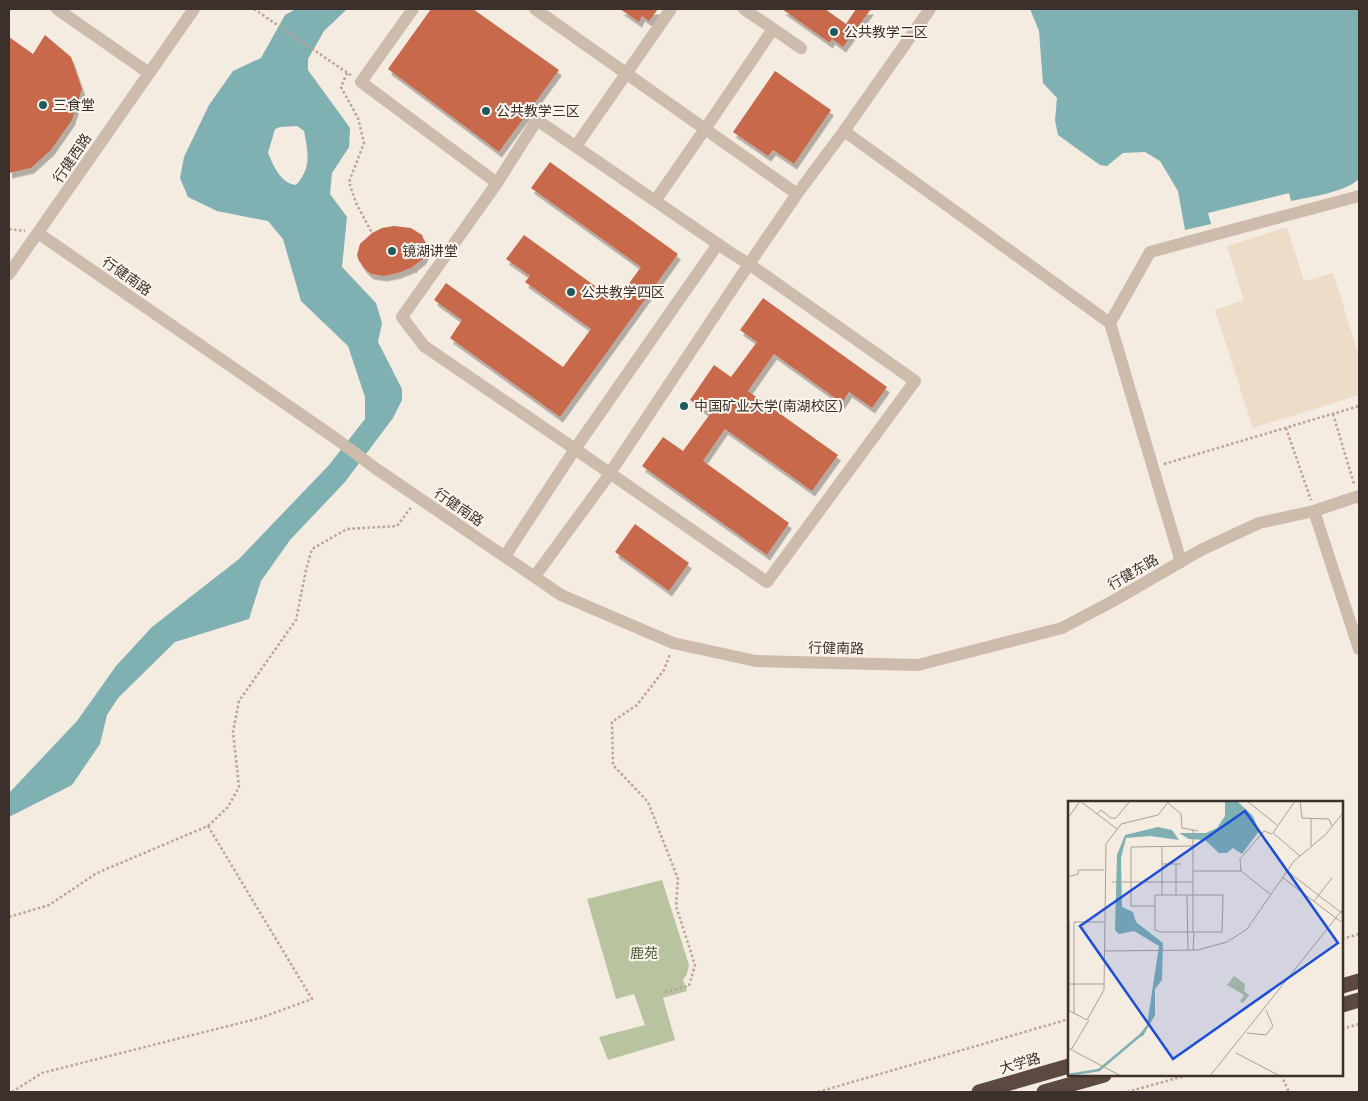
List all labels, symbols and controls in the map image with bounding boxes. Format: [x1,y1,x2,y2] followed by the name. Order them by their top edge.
[844,23,928,41] place label: 公共教学二区
[828,26,840,38] marker: 公共教学二区
[53,96,95,114] place label: 三食堂
[37,99,49,111] marker: 三食堂
[496,102,580,120] place label: 公共教学三区
[480,105,492,117] marker: 公共教学三区
[49,130,95,186] street label: 行健西路
[402,242,458,260] place label: 镜湖讲堂
[386,245,398,257] marker: 镜湖讲堂
[99,253,155,299] street label: 行健南路
[581,283,665,301] place label: 公共教学四区
[565,286,577,298] marker: 公共教学四区
[694,397,843,415] place label: 中国矿业大学(南湖校区)
[678,400,690,412] marker: 中国矿业大学(南湖校区)
[431,484,487,530] street label: 行健南路
[1104,550,1162,594] street label: 行健东路
[808,639,864,657] street label: 行健南路
[1068,801,1343,1076] inset map
[630,944,658,962] park label: 鹿苑
[997,1049,1043,1077] street label: 大学路

